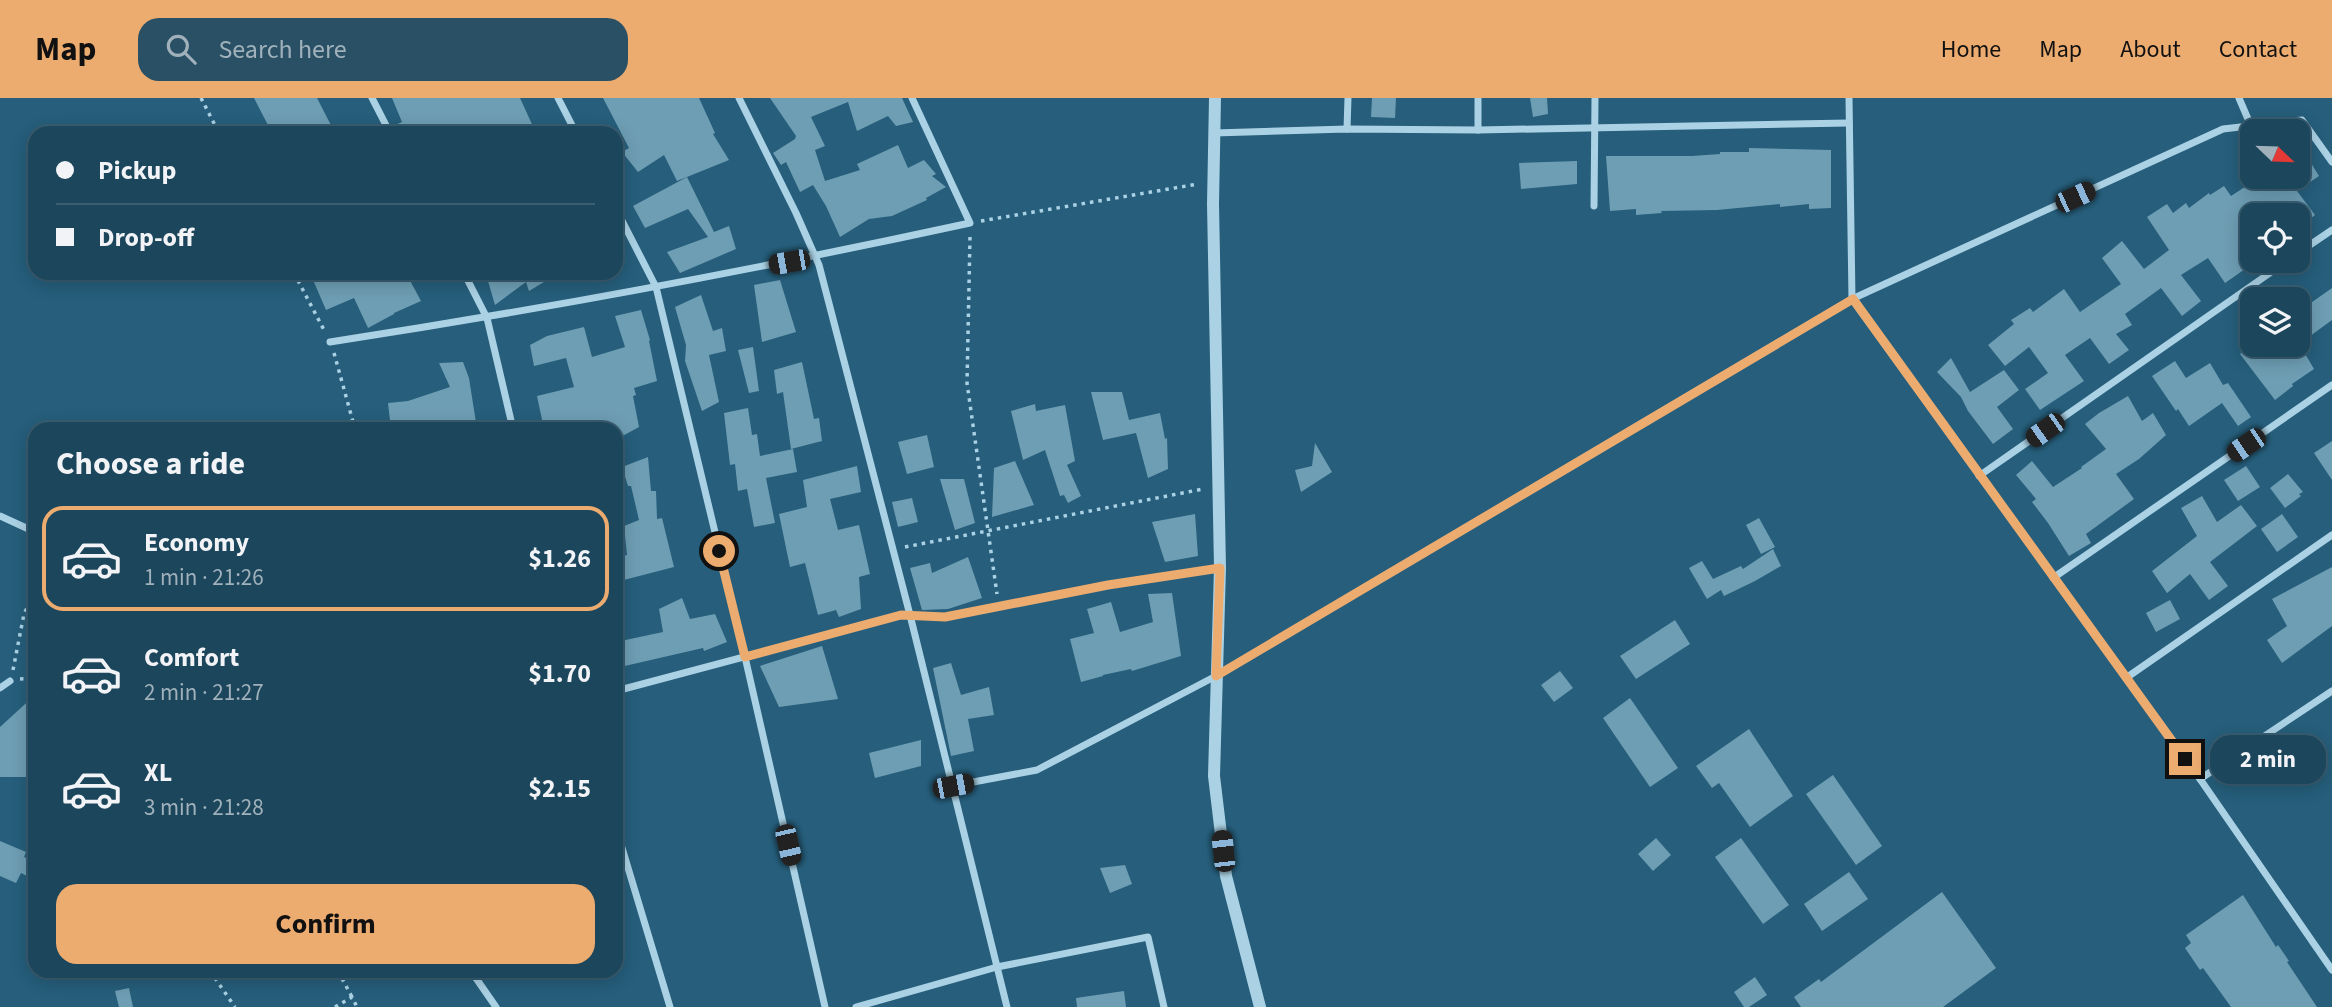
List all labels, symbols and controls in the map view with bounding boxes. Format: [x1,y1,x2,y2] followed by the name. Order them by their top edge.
[138,18,628,81] search box
[35,26,96,73] text: Map
[162,30,200,68] icon: search
[218,31,347,68] text: Search here
[1941,32,2001,67] text: Home
[2039,32,2082,67] text: Map
[2120,32,2181,67] text: About
[2219,32,2297,67] text: Contact
[2240,119,2310,189] north arrow
[2240,119,2310,357] map controls
[98,152,176,189] text: Pickup
[2052,179,2099,215] car
[2240,203,2310,273] button: locate
[98,219,194,256] text: Drop-off
[767,248,812,276] car
[2240,287,2310,357] button: layers
[2022,409,2069,451] car
[2223,425,2270,465] car
[56,441,245,487] text: Choose a ride
[144,524,249,561] text: Economy
[60,527,123,590] icon: car
[703,535,735,567] route start
[528,540,591,577] text: $1.26
[144,561,264,594] text: 1 min · 21:26
[144,639,239,676] text: Comfort
[60,642,123,705] icon: car
[528,655,591,692] text: $1.70
[144,676,264,709] text: 2 min · 21:27
[2210,734,2325,784] callout: 2 min
[2169,743,2201,775] route end
[2240,743,2296,776] text: 2 min
[144,754,172,791] text: XL
[60,757,123,820] icon: car
[528,770,591,807] text: $2.15
[931,772,976,800] car
[144,791,264,824] text: 3 min · 21:28
[774,822,803,868] car
[1211,829,1236,873] car
[56,884,595,964] button: Confirm

